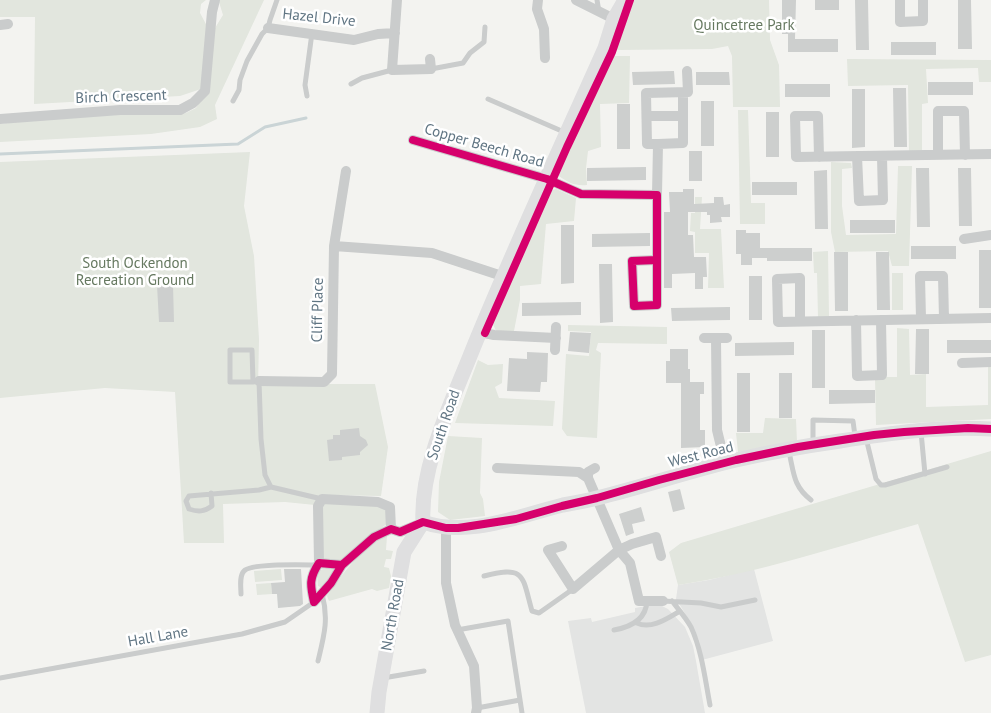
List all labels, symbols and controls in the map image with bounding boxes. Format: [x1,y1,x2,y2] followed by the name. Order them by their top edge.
[281,5,357,31] street label: Hazel Drive
[693,17,795,35] park label: Quincetree Park
[75,86,167,108] street label: Birch Crescent
[422,120,546,172] street label: Copper Beech Road
[76,255,194,290] park label: South Ockendon Recreation Ground
[308,277,328,343] street label: Cliff Place
[424,387,464,463] street label: South Road
[667,438,735,472] street label: West Road
[378,578,408,652] street label: North Road
[126,623,190,651] street label: Hall Lane

